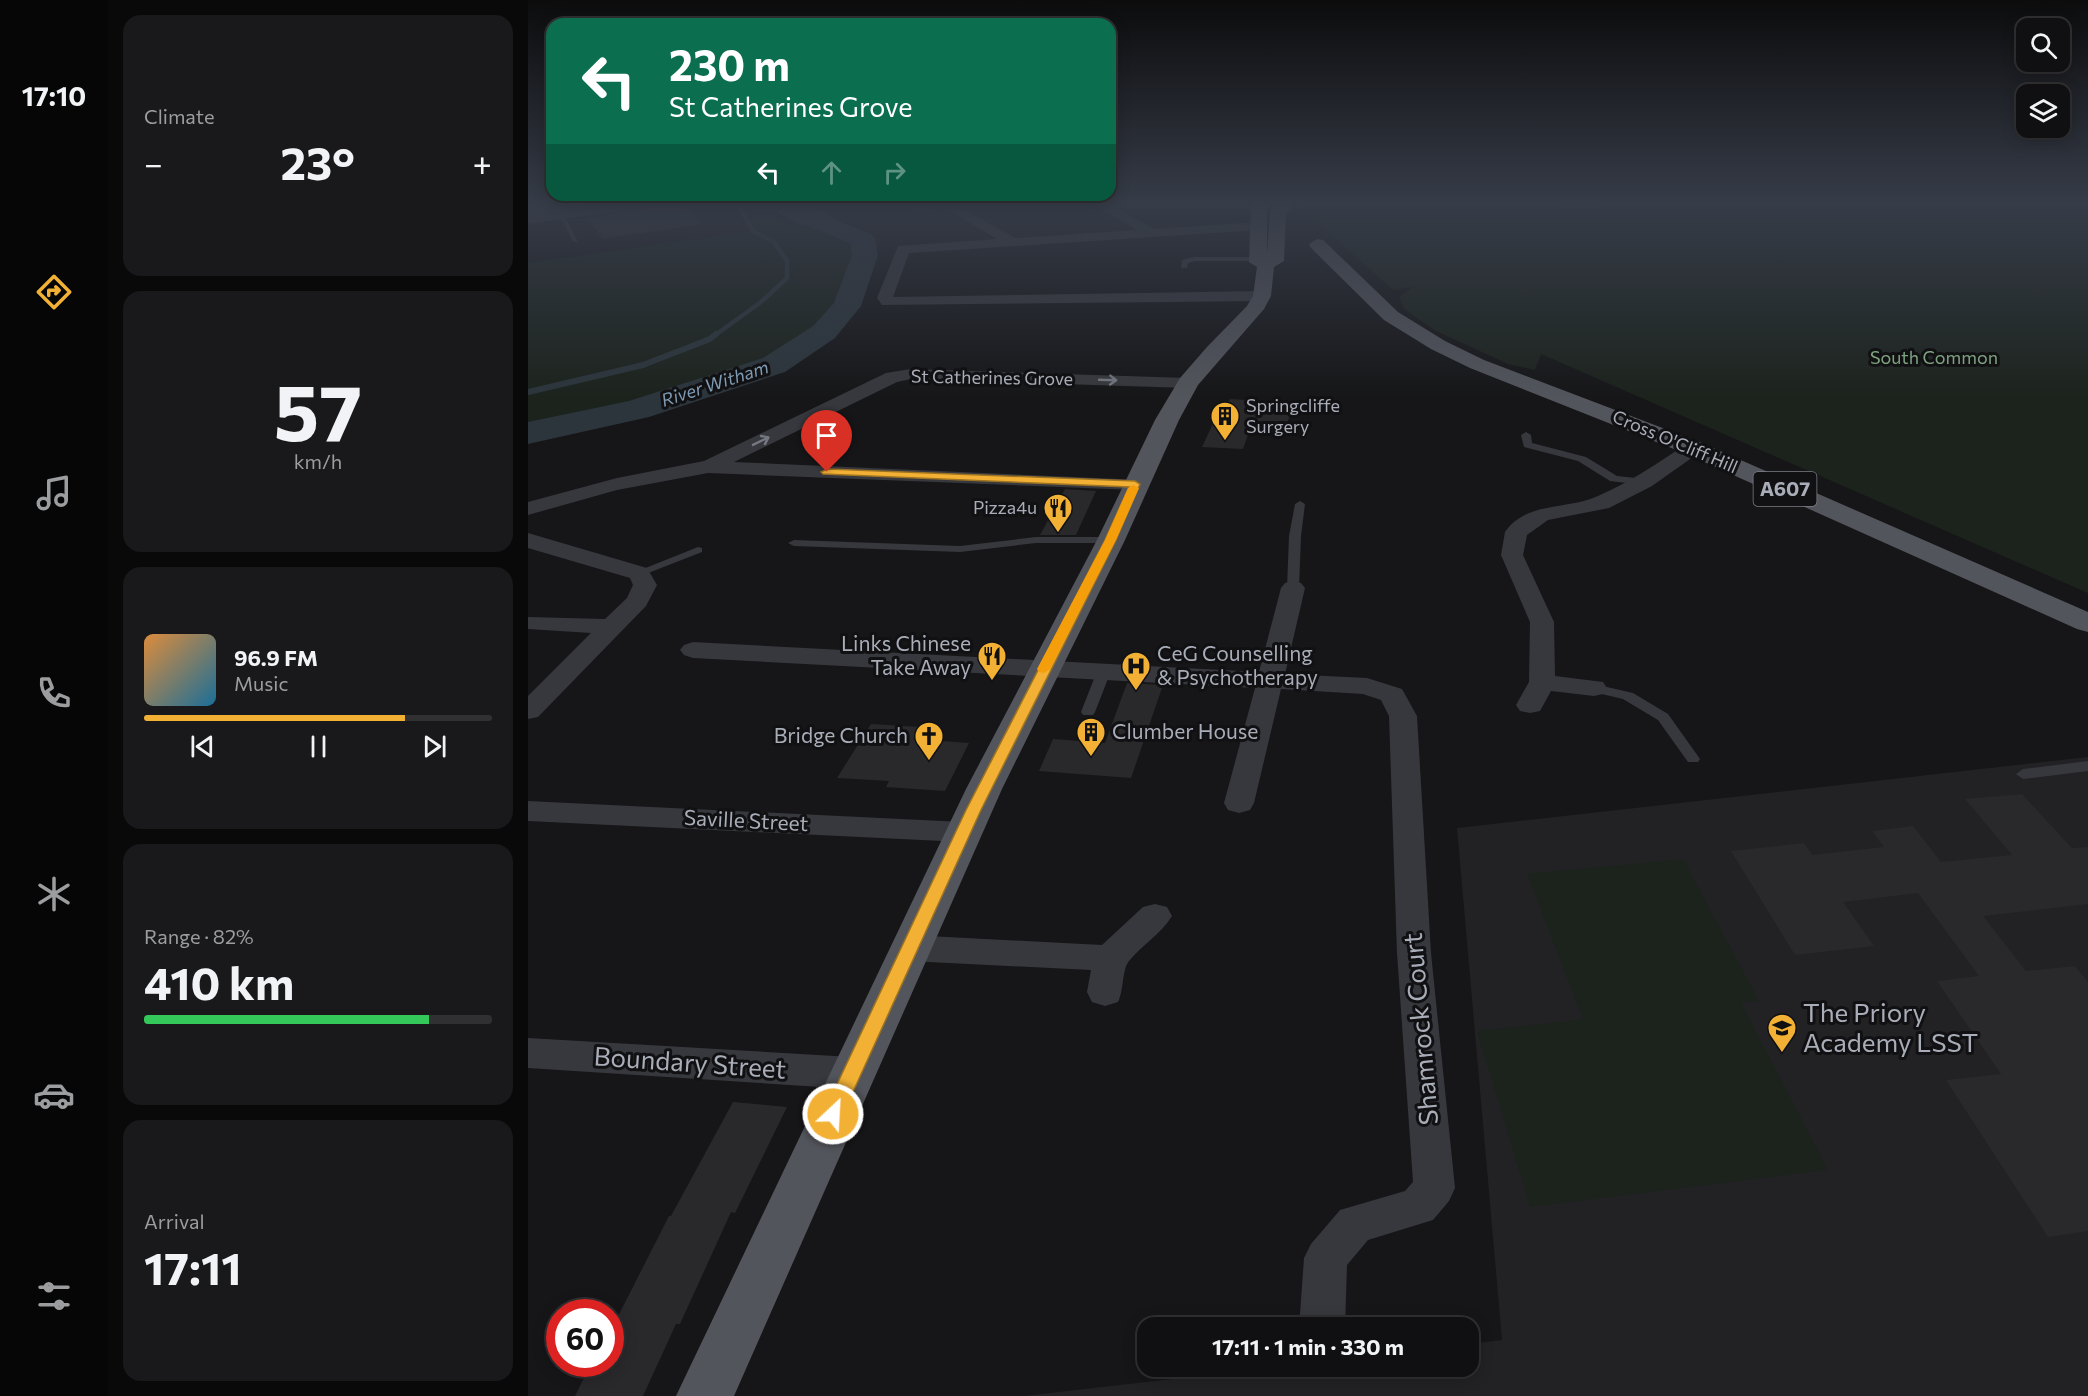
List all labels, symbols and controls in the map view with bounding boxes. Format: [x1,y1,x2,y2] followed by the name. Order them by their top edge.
[2016,18,2070,138] map controls
[2016,18,2070,72] button: search
[669,38,790,90] text: 230 m
[570,42,648,120] icon: left
[22,79,86,112] text: 17:10
[2016,84,2070,138] button: layers
[669,90,912,123] text: St Catherines Grove
[144,104,214,128] text: Climate
[281,134,355,189] text: 23°
[144,142,163,183] text: −
[473,142,492,183] text: +
[752,156,785,189] icon: left
[815,156,848,189] icon: ahead
[878,156,911,189] icon: right
[33,271,75,313] icon: directions
[1870,346,1998,368] park label: South Common
[658,355,771,411] water label: River Witham
[274,362,362,457] text: 57
[911,365,1073,389] street label: St Catherines Grove
[1098,375,1118,386] one-way arrow
[1246,394,1340,437] place label: Springcliffe Surgery
[1209,400,1241,442] building icon: Springcliffe Surgery
[1609,405,1741,477] street label: Cross O'Cliff Hill
[801,410,852,472] pin
[810,419,843,452] icon: arrive
[751,435,769,447] one-way arrow
[294,449,342,473] text: km/h
[33,472,75,514] icon: music
[1754,472,1816,506] road number: A607
[1042,492,1074,534] restaurant icon: Pizza4u
[973,496,1037,518] place label: Pizza4u
[841,630,971,679] place label: Links Chinese Take Away
[976,640,1008,682] restaurant icon: Links Chinese Take Away
[1157,640,1318,689] place label: CeG Counselling & Psychotherapy
[234,644,318,671] text: 96.9 FM
[1120,650,1152,692] hospital icon: CeG Counselling & Psychotherapy
[234,671,288,695] text: Music
[33,672,75,714] icon: phone
[1075,716,1107,758] building icon: Clumber House
[1112,718,1258,743] place label: Clumber House
[913,720,945,762] church icon: Bridge Church
[774,722,908,747] place label: Bridge Church
[186,730,219,763] icon: previous
[302,730,335,763] icon: pause
[418,730,451,763] icon: next
[683,804,809,835] street label: Saville Street
[33,873,75,915] icon: climate
[144,924,254,948] text: Range · 82%
[1396,932,1443,1126] street label: Shamrock Court
[144,954,294,1009] text: 410 km
[1803,996,1978,1057] place label: The Priory Academy LSST
[1766,1012,1798,1054] school or university icon: The Priory Academy LSST
[593,1039,787,1084] street label: Boundary Street
[33,1074,75,1116] icon: car
[801,1082,865,1146] position arrow
[144,1209,205,1233] text: Arrival
[144,1239,242,1294] text: 17:11
[33,1275,75,1317] icon: filters
[546,1299,624,1377] speed limit sign: 60
[1212,1333,1404,1360] text: 17:11 · 1 min · 330 m

